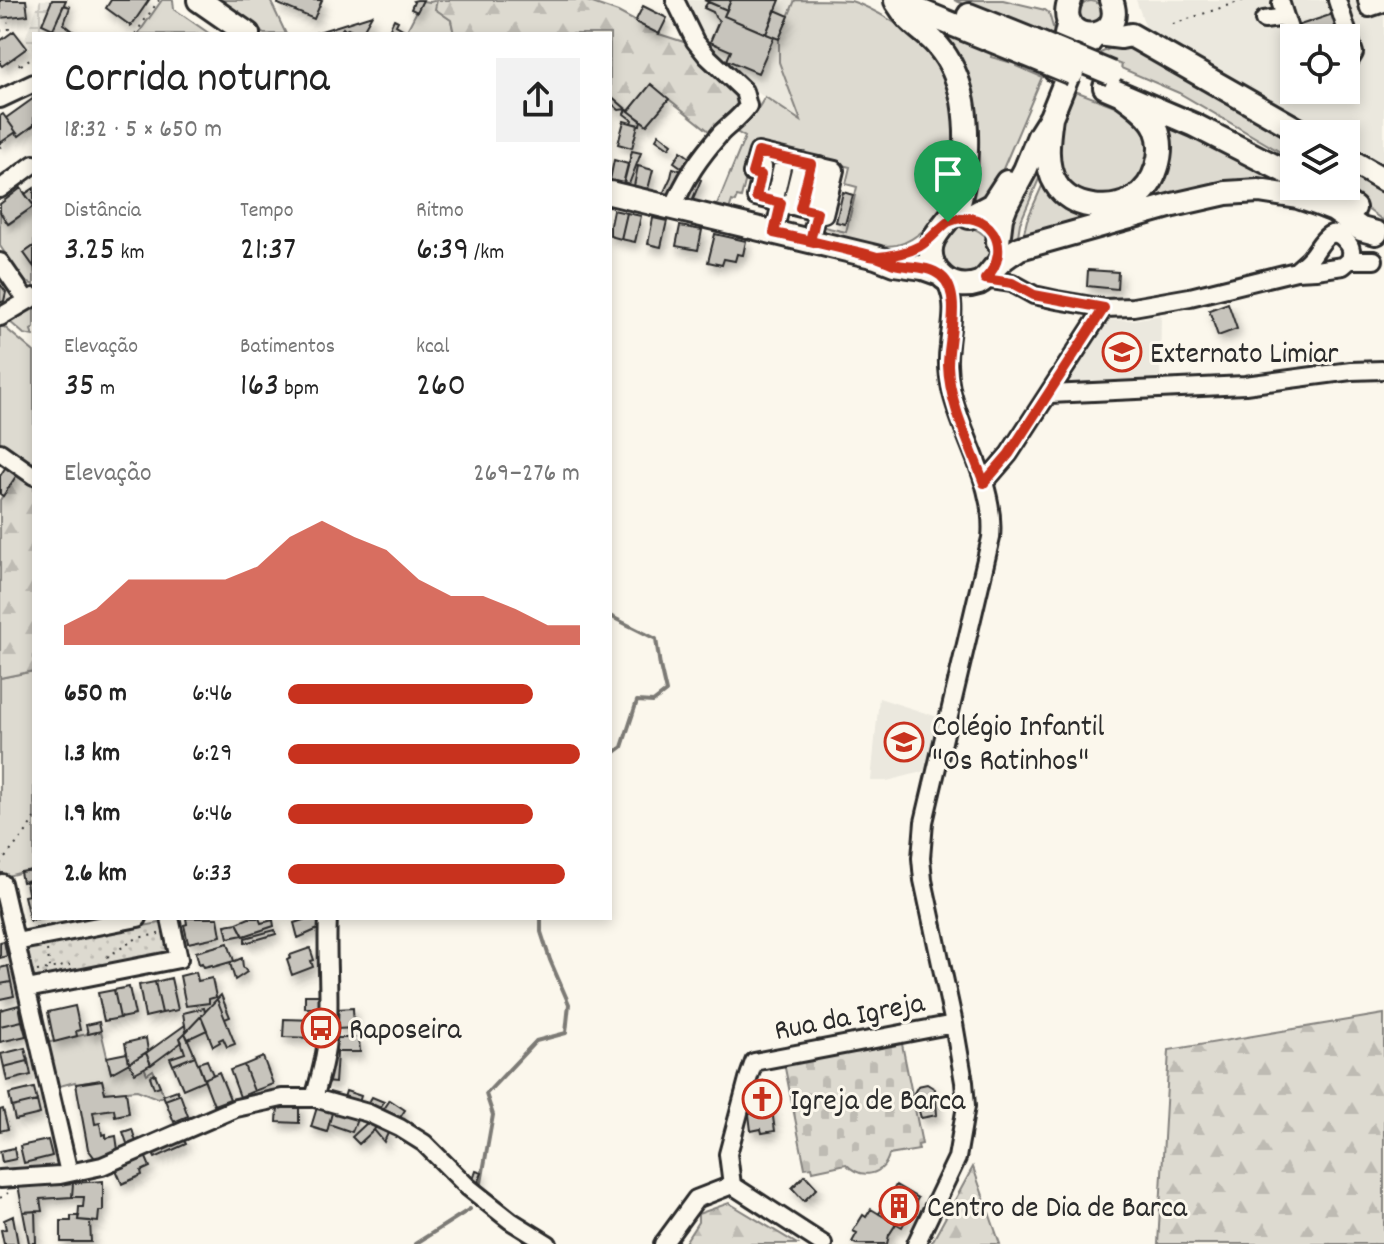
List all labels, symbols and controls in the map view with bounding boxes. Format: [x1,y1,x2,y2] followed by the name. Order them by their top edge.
[1280,24,1360,200] map controls
[1280,24,1360,104] button: locate
[64,50,330,113] text: Corrida noturna
[496,58,580,142] button: share
[64,112,222,149] text: 18:32 · 5 × 650 m
[1280,120,1360,200] button: layers
[914,140,982,222] pin
[926,152,970,196] icon: arrive
[64,196,141,227] text: Distância
[240,196,294,227] text: Tempo
[416,196,464,227] text: Ritmo
[64,227,115,276] text: 3.25
[240,227,296,276] text: 21:37
[416,227,469,276] text: 6:39
[115,238,145,269] text: km
[469,238,504,269] text: /km
[1101,331,1143,373] school or university icon: Externato Limiar
[64,332,138,363] text: Elevação
[240,332,335,363] text: Batimentos
[416,332,449,363] text: kcal
[1150,335,1338,378] place label: Externato Limiar
[64,363,95,412] text: 35
[240,363,279,412] text: 163
[416,363,466,412] text: 260
[95,374,115,405] text: m
[279,374,319,405] text: bpm
[64,456,151,493] text: Elevação
[473,456,580,493] text: 269–276 m
[64,676,127,713] text: 650 m
[192,676,233,713] text: 6:46
[932,708,1104,785] place label: Colégio Infantil "Os Ratinhos"
[883,721,925,763] school or university icon: Colégio Infantil "Os Ratinhos"
[64,736,120,773] text: 1.3 km
[192,736,232,773] text: 6:29
[64,796,120,833] text: 1.9 km
[192,796,233,833] text: 6:46
[64,856,127,893] text: 2.6 km
[192,856,232,893] text: 6:33
[771,984,930,1055] street label: Rua da Igreja
[300,1007,342,1049] bus stop icon: Raposeira
[349,1011,462,1054] place label: Raposeira
[741,1078,783,1120] church icon: Igreja de Barca
[790,1082,966,1125] place label: Igreja de Barca
[878,1185,920,1227] building icon: Centro de Dia de Barca
[927,1189,1188,1232] place label: Centro de Dia de Barca

